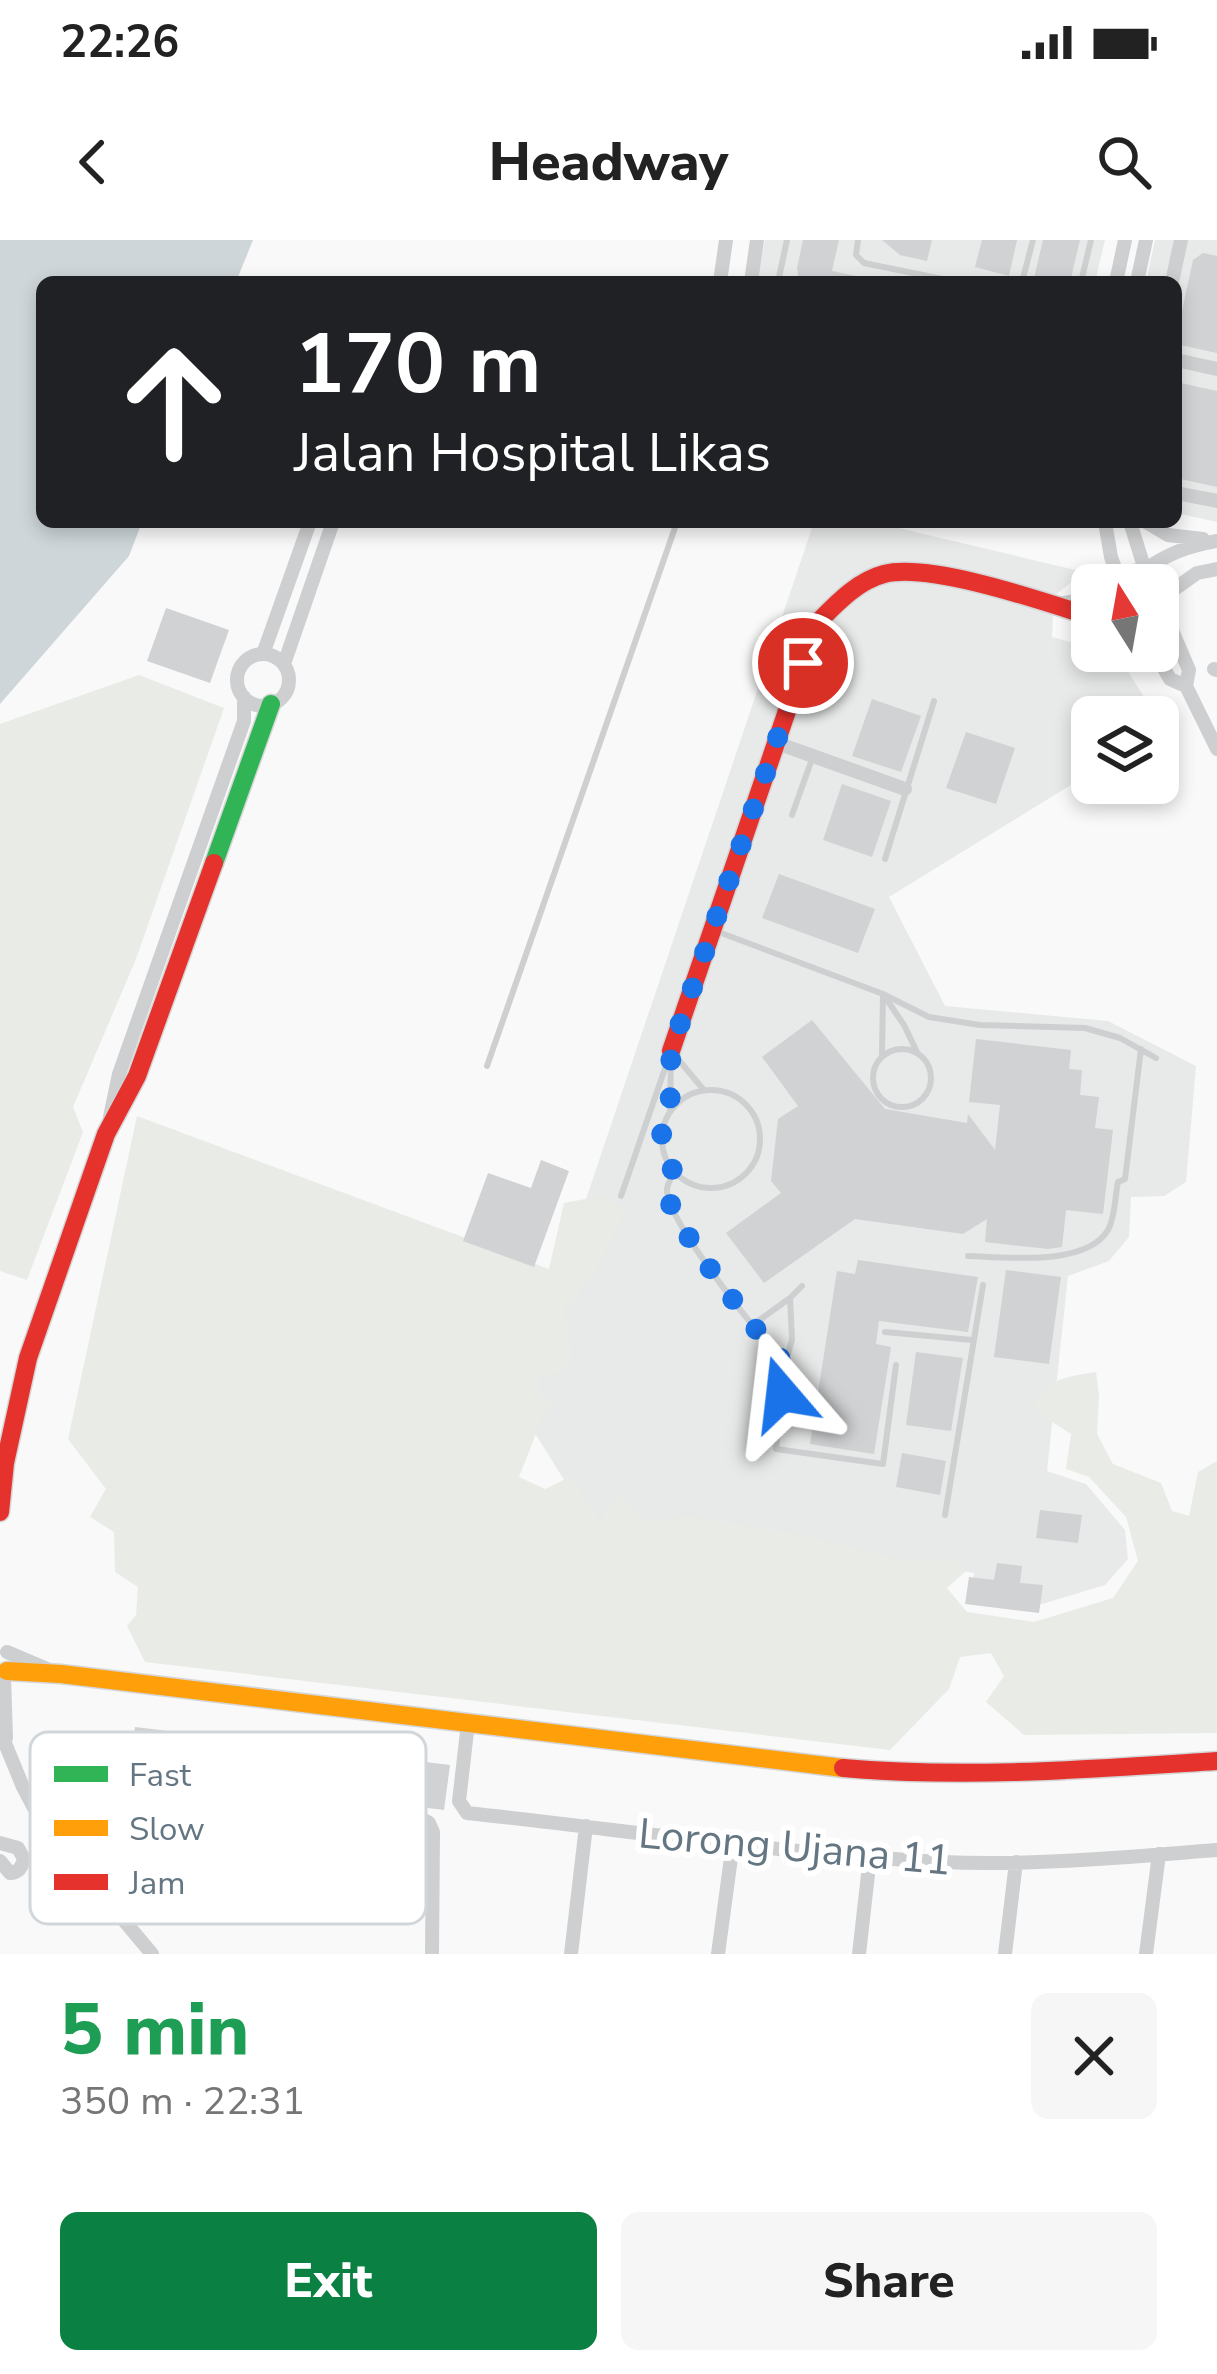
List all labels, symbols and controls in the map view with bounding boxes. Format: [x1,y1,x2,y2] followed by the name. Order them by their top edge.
[60,12,179,73] text: 22:26
[489,125,728,199] text: Headway
[60,129,126,195] icon: back
[1091,129,1157,195] icon: search
[294,307,542,422] text: 170 m
[96,324,252,480] icon: ahead
[294,416,771,490] text: Jalan Hospital Likas
[1071,564,1179,672] north arrow
[1071,564,1179,804] map controls
[752,612,854,714] pin
[770,630,836,696] icon: arrive
[1071,696,1179,804] button: layers
[719,1331,845,1457] position arrow
[30,1732,426,1924] legend
[129,1753,192,1798] text: Fast
[636,1805,953,1890] street label: Lorong Ujana 11
[129,1807,205,1852] text: Slow
[128,1861,185,1906] text: Jam
[60,1981,249,2079] text: 5 min
[1031,1993,1157,2119] button: close
[60,2075,305,2128] text: 350 m · 22:31
[60,2212,597,2350] button: Exit
[621,2212,1157,2350] button: Share

